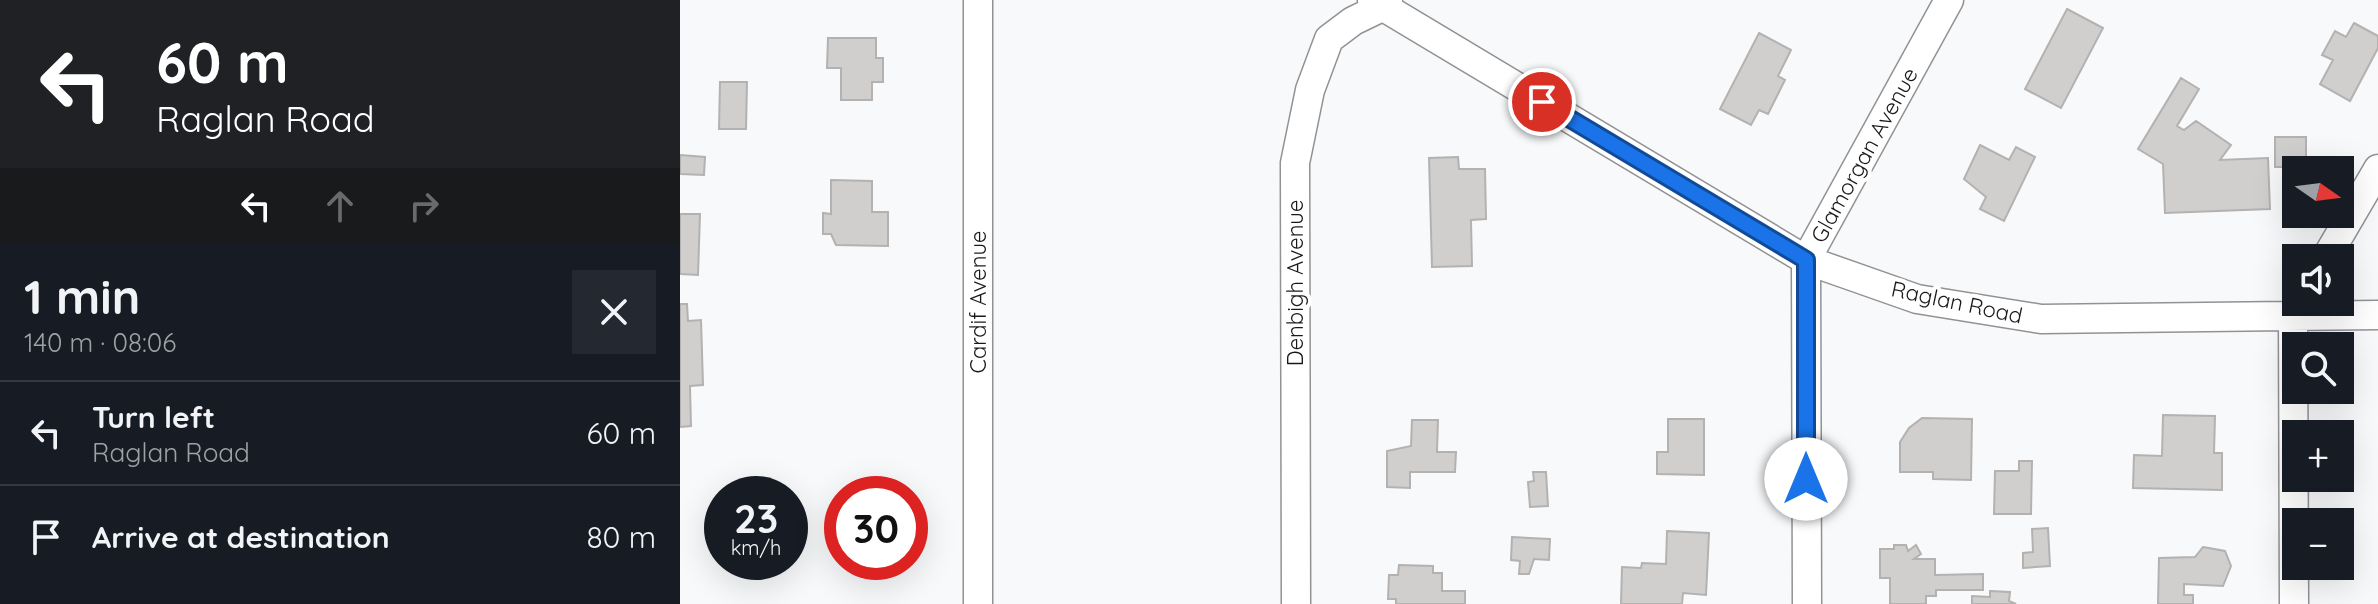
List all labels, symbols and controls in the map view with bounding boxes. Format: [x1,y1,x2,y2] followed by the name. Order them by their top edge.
[156,27,289,97] text: 60 m
[24,32,128,136] icon: left
[1804,62,1924,248] street label: Glamorgan Avenue
[1508,68,1576,136] pin
[1520,80,1564,124] icon: arrive
[156,96,375,141] text: Raglan Road
[2282,156,2354,228] north arrow
[2282,156,2354,580] map controls
[234,184,278,228] icon: left
[318,184,362,228] icon: ahead
[402,184,446,228] icon: right
[1281,200,1309,366] street label: Denbigh Avenue
[964,231,992,373] street label: Cardif Avenue
[2282,244,2354,316] button: sound
[24,266,140,326] text: 1 min
[572,270,656,354] button: close
[1889,274,2025,330] street label: Raglan Road
[24,326,176,359] text: 140 m · 08:06
[2282,332,2354,404] button: search
[92,398,215,436] text: Turn left
[24,411,68,455] icon: left
[586,414,656,452] text: 60 m
[2282,420,2354,492] button: +
[92,436,250,469] text: Raglan Road
[1764,437,1848,521] position arrow
[824,476,928,580] speed limit sign: 30
[734,493,778,543] text: 23
[2282,508,2354,580] button: −
[24,515,68,559] icon: arrive
[92,518,390,556] text: Arrive at destination
[586,518,656,556] text: 80 m
[731,535,781,560] text: km/h

